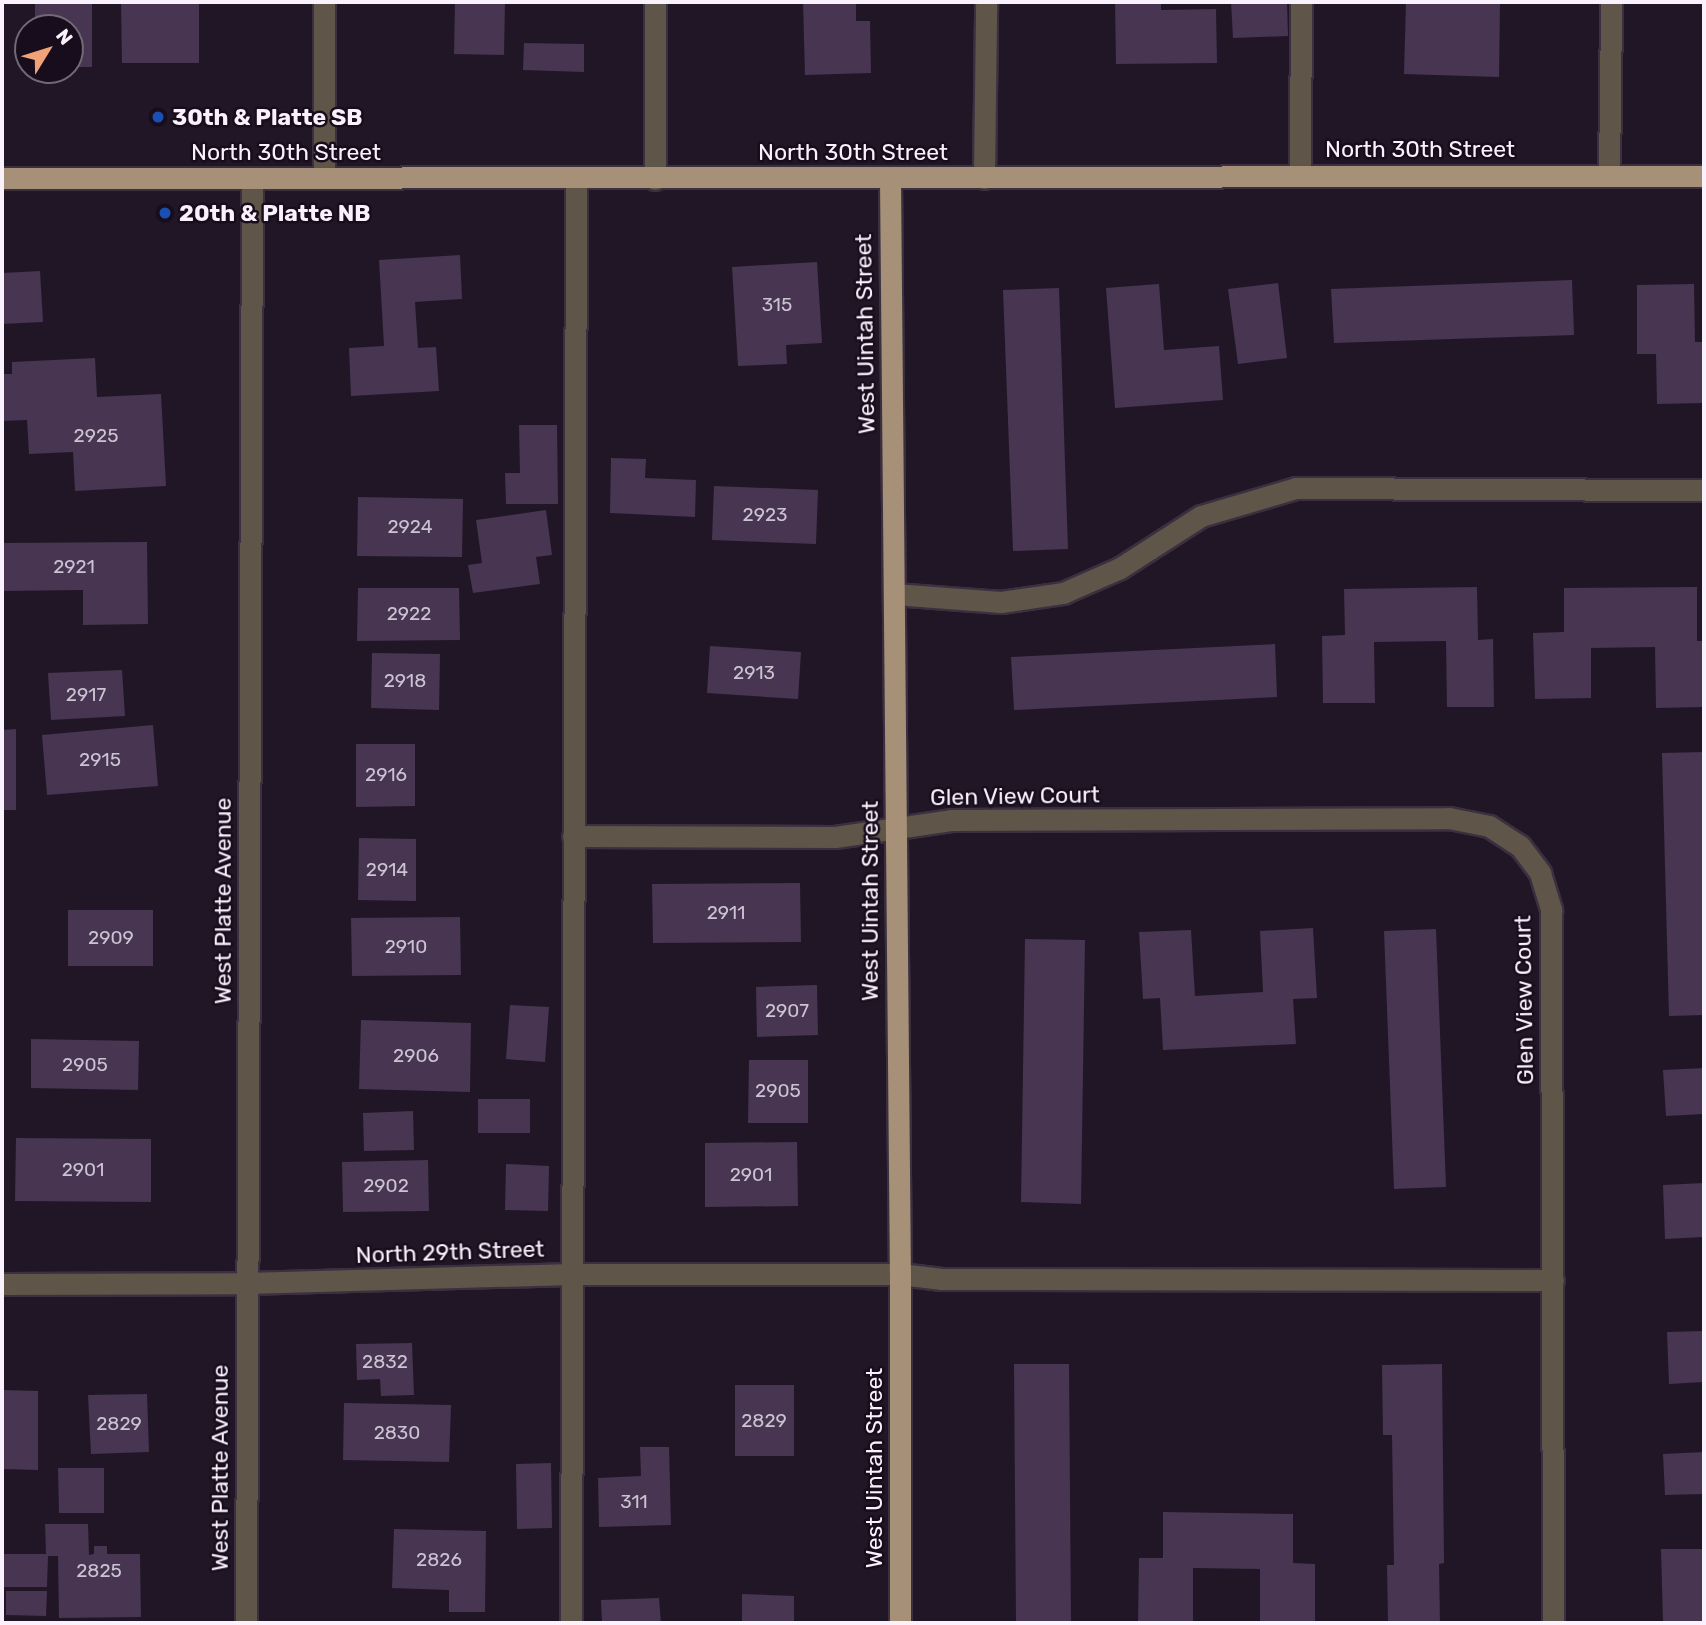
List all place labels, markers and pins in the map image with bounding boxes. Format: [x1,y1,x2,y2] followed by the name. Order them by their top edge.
[172,103,362,131] place label: 30th & Platte SB
[150,109,166,125] marker: 30th & Platte SB
[179,199,371,227] place label: 20th & Platte NB
[157,205,173,221] marker: 20th & Platte NB

